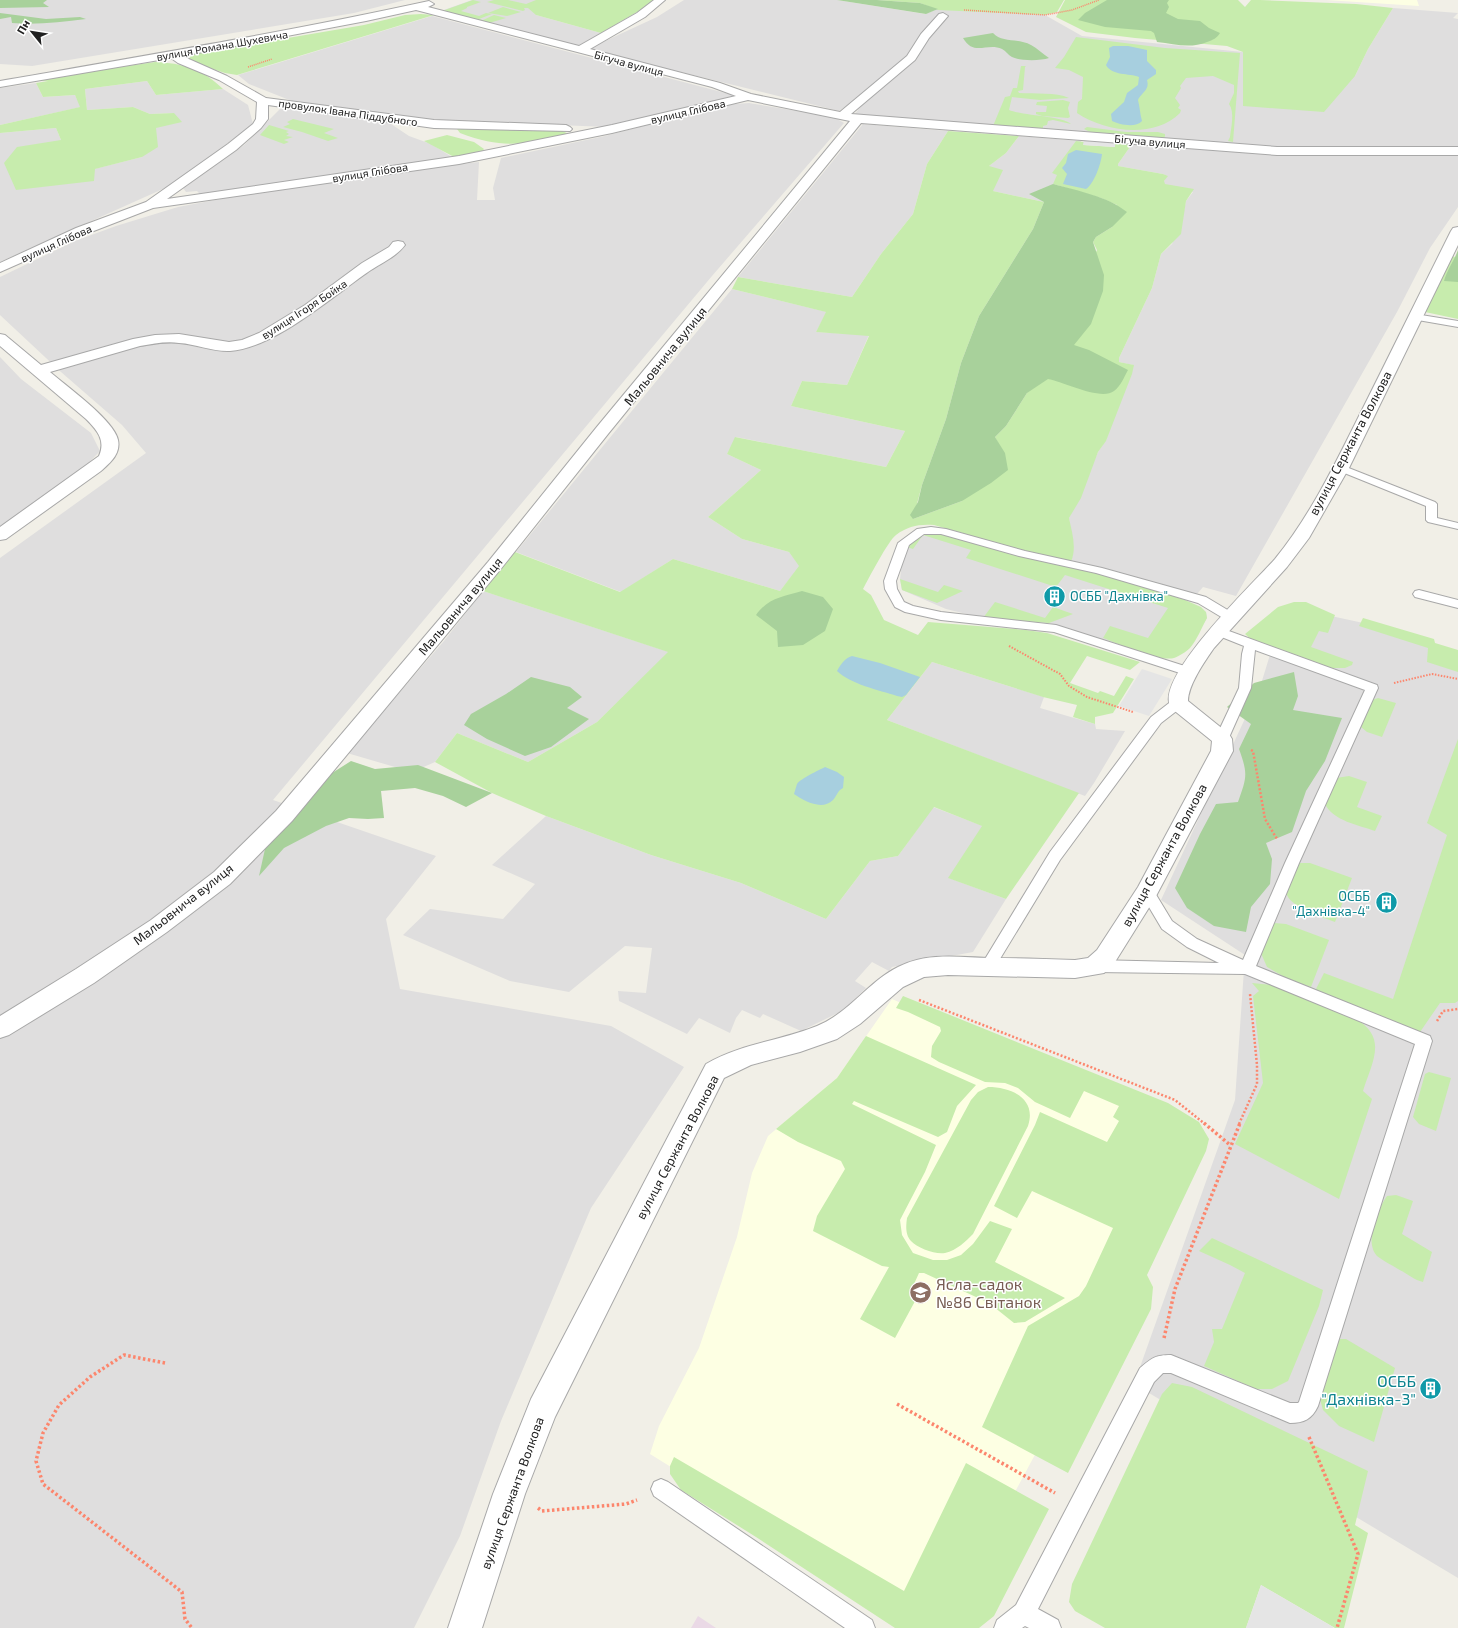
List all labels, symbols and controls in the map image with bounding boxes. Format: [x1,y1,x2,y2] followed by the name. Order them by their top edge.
[12,12,52,52] north arrow
[14,17,32,36] text: Пн
[155,27,289,64] street label: вулиця Романа Шухевича
[593,47,665,79] street label: Бігуча вулиця
[277,96,418,129] street label: провулок Івана Піддубного
[649,96,727,127] street label: вулиця Глібова
[1114,131,1186,152] street label: Бігуча вулиця
[331,160,409,185] street label: вулиця Глібова
[18,222,94,265] street label: вулиця Глібова
[259,276,350,342] street label: вулиця Ігоря Бойка
[620,303,710,409] street label: Мальовнича вулиця
[1305,368,1395,518] street label: вулиця Сержанта Волкова
[414,554,506,658] street label: Мальовнича вулиця
[1042,583,1068,609] building icon: ОСББ "Дахнівка"
[1070,588,1168,604] place label: ОСББ "Дахнівка"
[1118,781,1210,929] street label: вулиця Сержанта Волкова
[130,860,236,948] street label: Мальовнича вулиця
[1292,888,1370,919] place label: ОСББ "Дахнівка-4"
[1373,890,1399,916] building icon: ОСББ "Дахнівка-4"
[632,1072,722,1222] street label: вулиця Сержанта Волкова
[936,1274,1042,1311] place label: Ясла-садок №86 Світанок
[907,1279,933,1305] school or university icon: Ясла-садок №86 Світанок
[1321,1371,1416,1408] place label: ОСББ "Дахнівка-3"
[1418,1376,1444,1402] building icon: ОСББ "Дахнівка-3"
[477,1415,547,1571] street label: вулиця Сержанта Волкова

